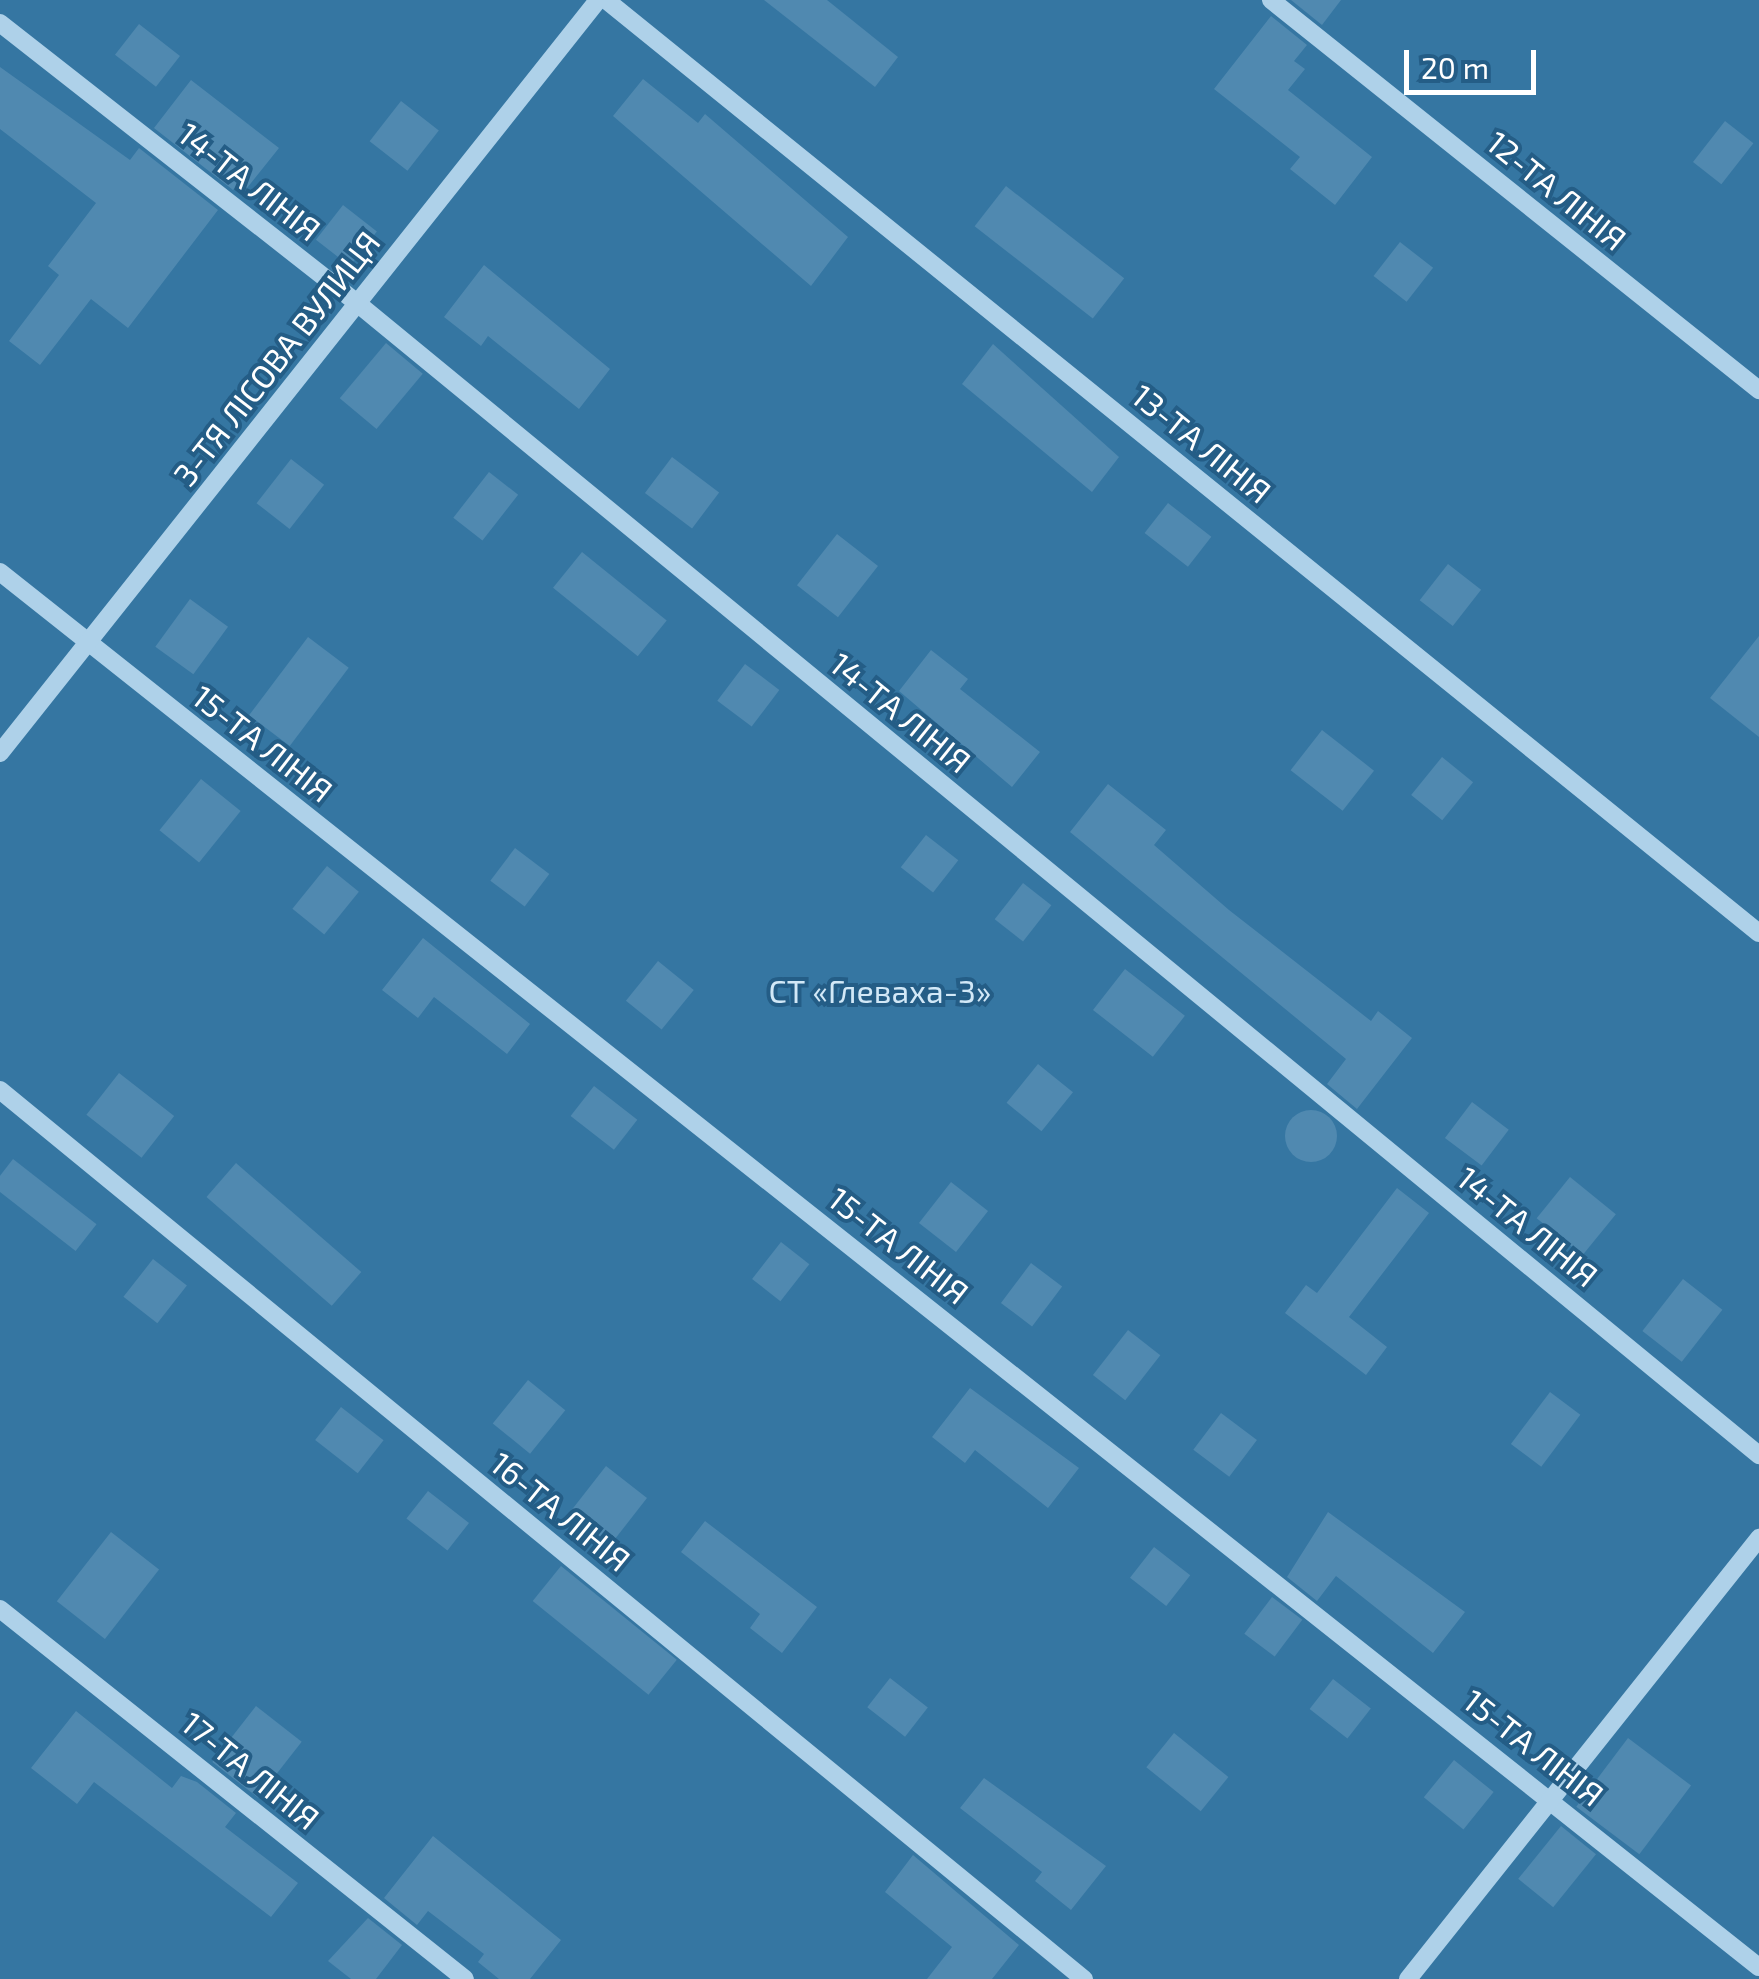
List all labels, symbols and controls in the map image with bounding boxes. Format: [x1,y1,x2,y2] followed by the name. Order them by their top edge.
[1409,30,1542,92] scale bar
[1421,49,1489,85] text: 20 m
[171,114,329,248] street label: 14-ТА ЛІНІЯ
[1480,122,1634,258] street label: 12-ТА ЛІНІЯ
[165,223,387,493] street label: 3-ТЯ ЛІСОВА ВУЛИЦЯ
[1125,375,1279,511] street label: 13-ТА ЛІНІЯ
[823,644,979,780] street label: 14-ТА ЛІНІЯ
[185,677,341,809] street label: 15-ТА ЛІНІЯ
[769,971,991,1009] park label: СТ «Глеваха-3»
[1450,1158,1606,1294] street label: 14-ТА ЛІНІЯ
[821,1179,977,1311] street label: 15-ТА ЛІНІЯ
[484,1443,638,1579] street label: 16-ТА ЛІНІЯ
[1456,1681,1612,1813] street label: 15-ТА ЛІНІЯ
[175,1703,327,1837] street label: 17-ТА ЛІНІЯ

